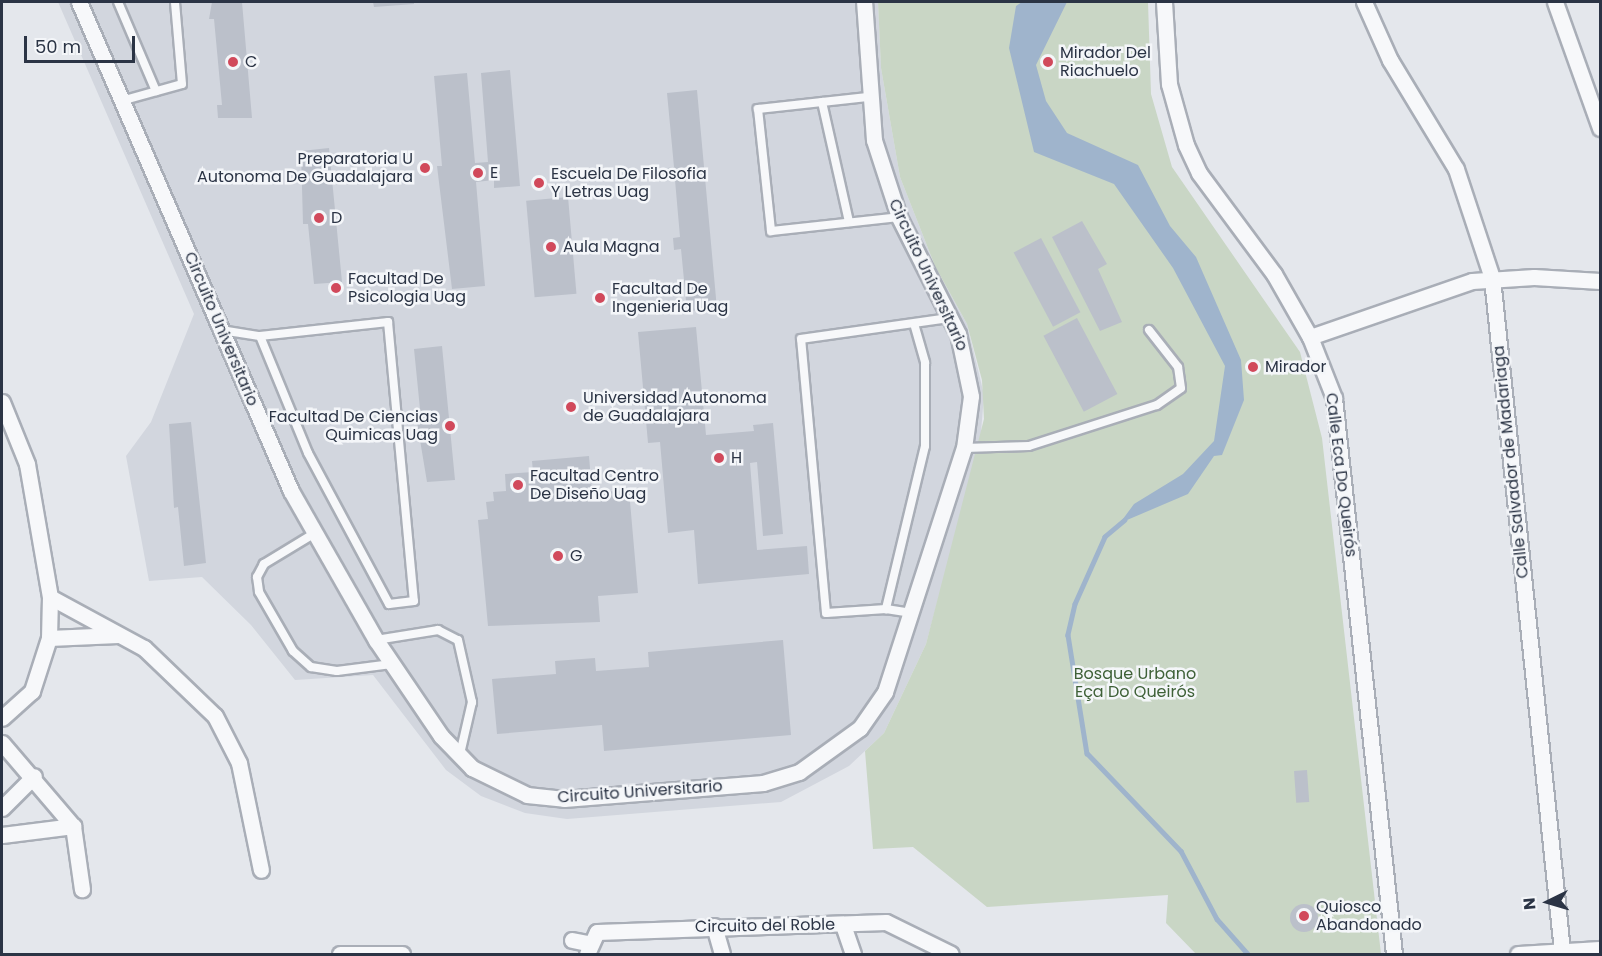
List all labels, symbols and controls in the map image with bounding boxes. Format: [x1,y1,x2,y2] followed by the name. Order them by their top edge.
[27,24,138,62] scale bar
[35,34,81,59] text: 50 m
[1060,43,1151,81] place label: Mirador Del Riachuelo
[245,52,257,72] place label: C
[226,55,240,69] marker: C
[1041,55,1055,69] marker: Mirador Del Riachuelo
[197,149,413,187] place label: Preparatoria U Autonoma De Guadalajara
[418,161,432,175] marker: Preparatoria U Autonoma De Guadalajara
[490,163,498,183] place label: E
[551,164,707,202] place label: Escuela De Filosofia Y Letras Uag
[471,166,485,180] marker: E
[532,176,546,190] marker: Escuela De Filosofia Y Letras Uag
[884,196,972,354] street label: Circuito Universitario
[331,208,342,228] place label: D
[312,211,326,225] marker: D
[563,237,660,257] place label: Aula Magna
[544,240,558,254] marker: Aula Magna
[180,249,262,409] street label: Circuito Universitario
[348,269,466,307] place label: Facultad De Psicologia Uag
[612,279,728,317] place label: Facultad De Ingenieria Uag
[329,281,343,295] marker: Facultad De Psicologia Uag
[593,291,607,305] marker: Facultad De Ingenieria Uag
[1489,345,1533,579] street label: Calle Salvador de Madariaga
[1265,357,1327,377] place label: Mirador
[1246,360,1260,374] marker: Mirador
[583,388,767,426] place label: Universidad Autonoma de Guadalajara
[1321,392,1361,558] street label: Calle Eca Do Queirós
[564,400,578,414] marker: Universidad Autonoma de Guadalajara
[269,407,438,445] place label: Facultad De Ciencias Quimicas Uag
[443,419,457,433] marker: Facultad De Ciencias Quimicas Uag
[731,448,742,468] place label: H
[712,451,726,465] marker: H
[530,466,659,504] place label: Facultad Centro De Diseño Uag
[511,478,525,492] marker: Facultad Centro De Diseño Uag
[570,546,582,566] place label: G
[551,549,565,563] marker: G
[1074,664,1196,702] park label: Bosque Urbano Eça Do Queirós
[557,777,723,807] street label: Circuito Universitario
[1518,872,1578,932] north arrow
[1316,897,1422,935] place label: Quiosco Abandonado
[1518,897,1542,911] text: N
[1297,909,1311,923] marker: Quiosco Abandonado
[695,915,835,937] street label: Circuito del Roble

